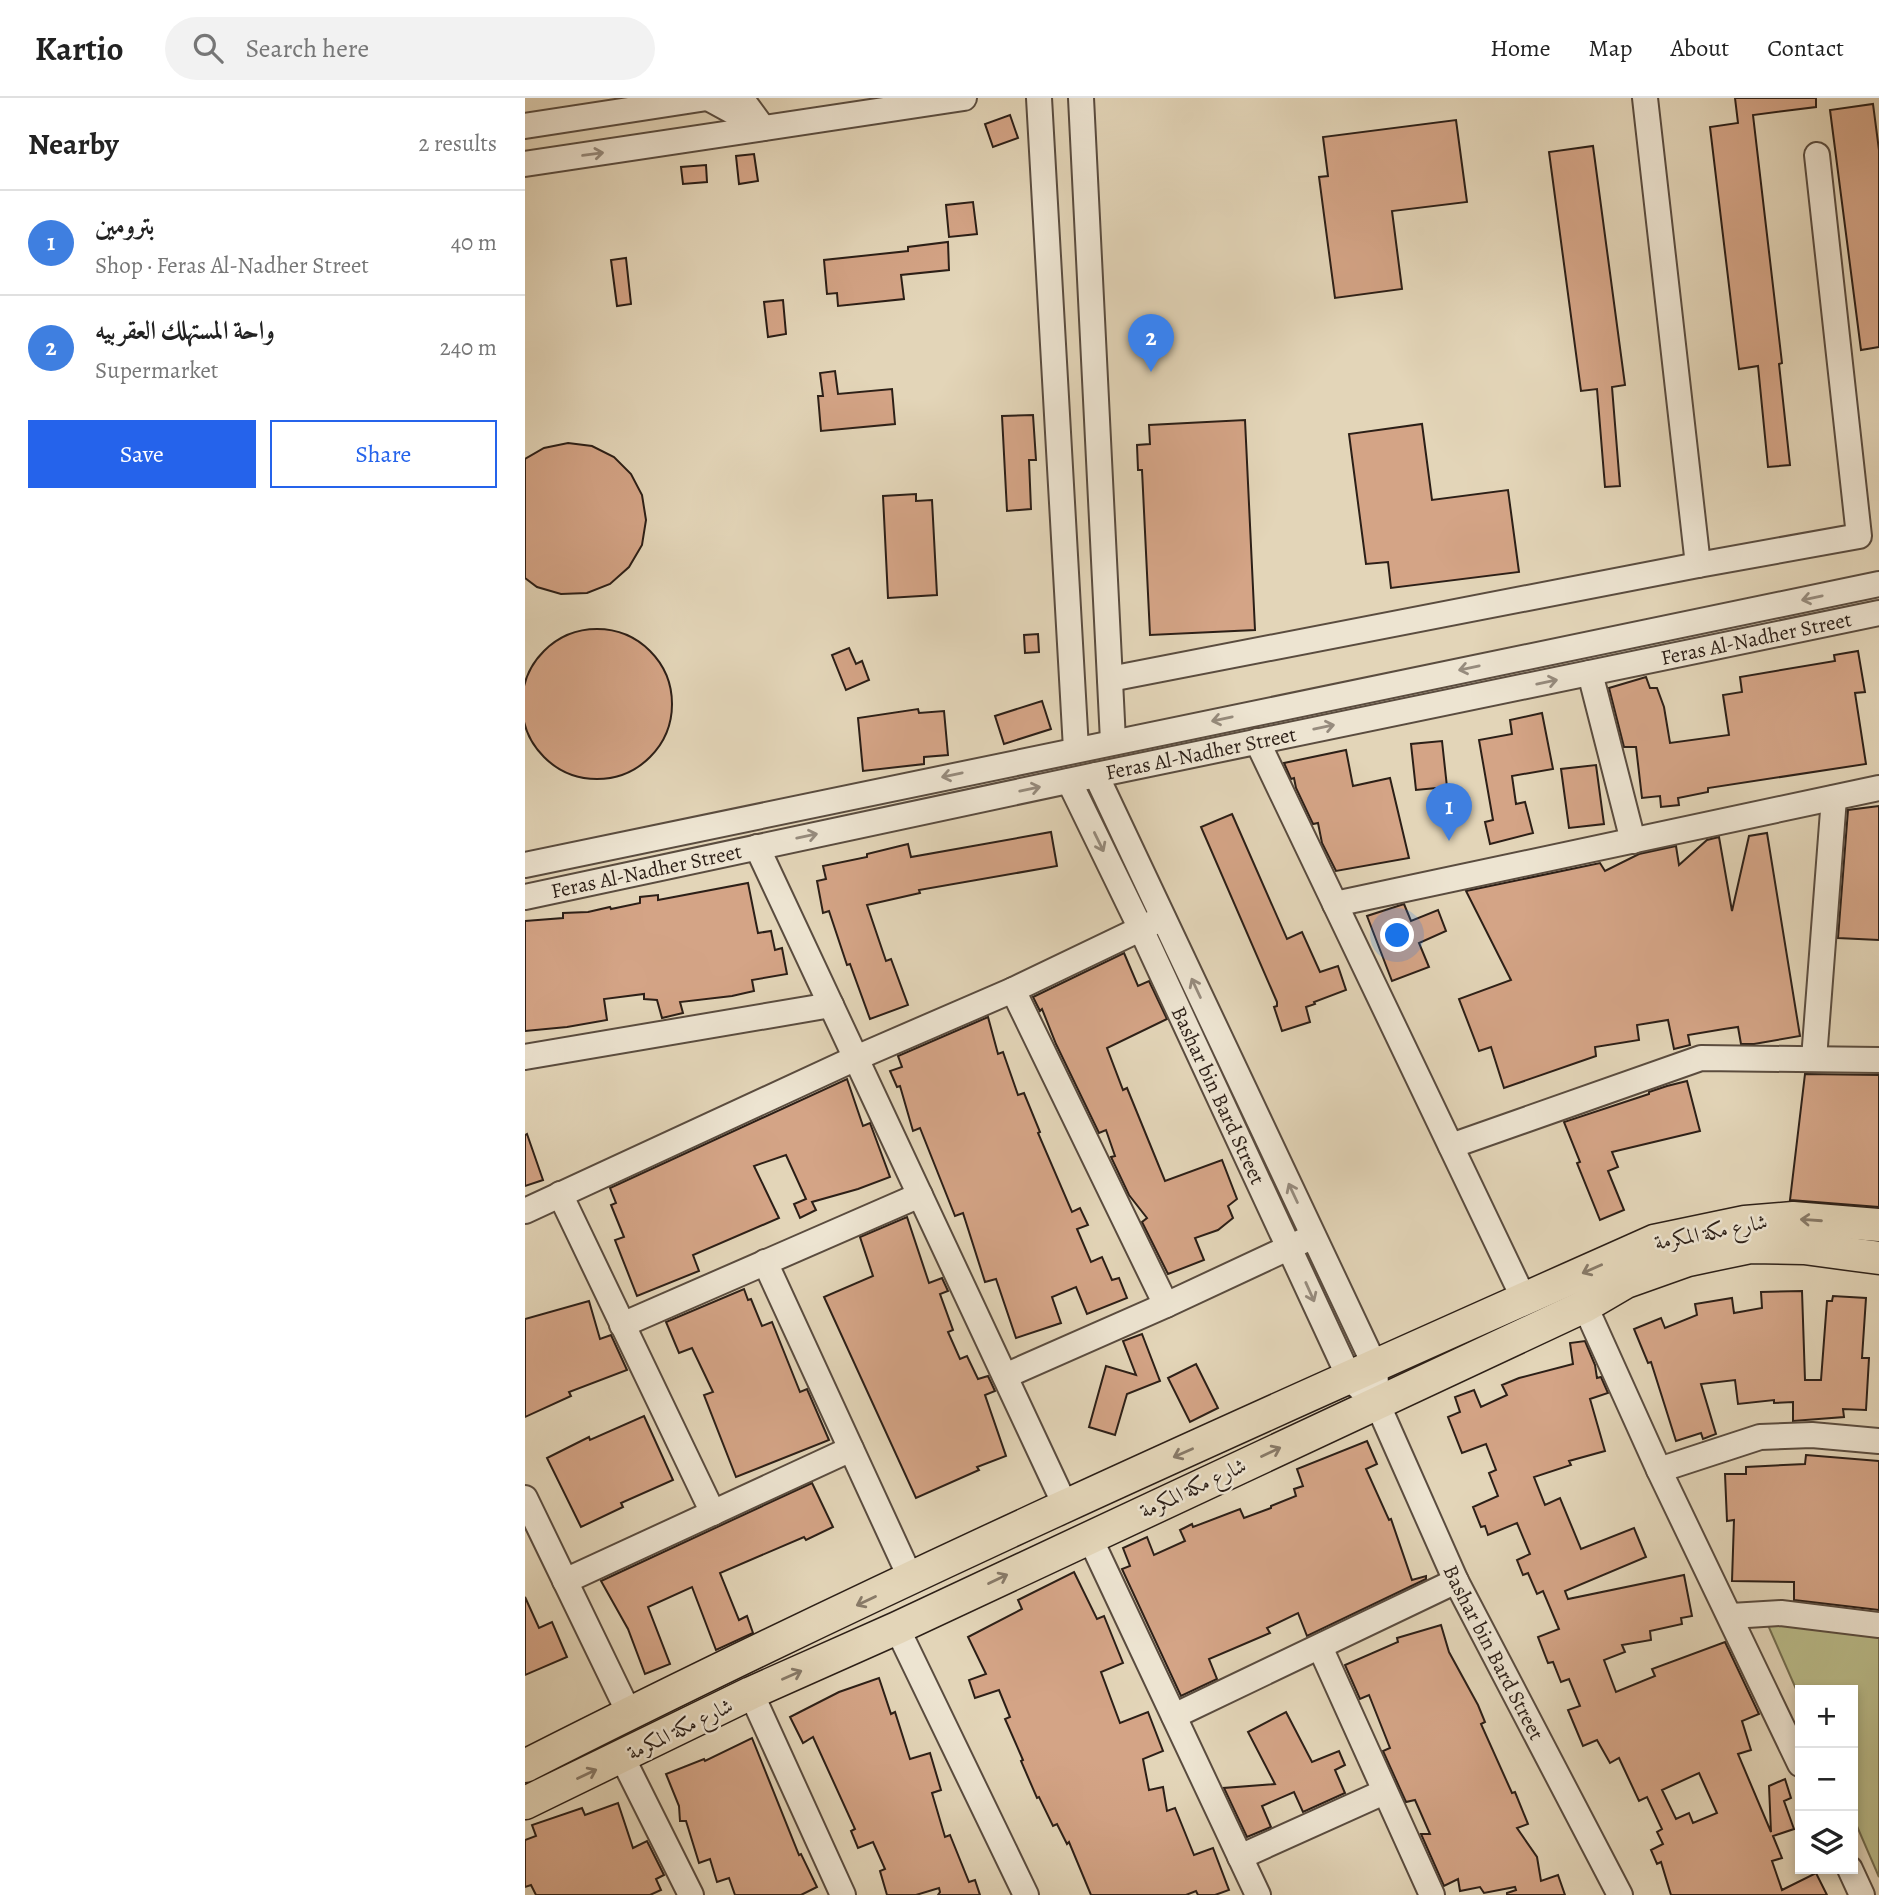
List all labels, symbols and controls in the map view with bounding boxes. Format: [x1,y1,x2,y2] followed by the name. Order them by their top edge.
[165,17,655,80] search box
[35,26,123,71] text: Kartio
[189,29,227,67] icon: search
[245,31,369,66] text: Search here
[1490,32,1551,64] text: Home
[1589,32,1633,64] text: Map
[1671,32,1729,64] text: About
[1767,32,1844,64] text: Contact
[28,124,119,164] text: Nearby
[419,128,497,159] text: 2 results
[581,147,603,160] one-way arrow
[95,208,155,243] text: بترومين
[47,227,55,258] text: 1
[451,227,497,258] text: 40 m
[95,250,369,281] text: Shop · Feras Al-Nadher Street
[95,313,275,348] text: واحة المستهلك العقربيه
[1128,314,1174,372] pin: 2
[45,332,57,363] text: 2
[440,332,497,363] text: 240 m
[95,355,218,386] text: Supermarket
[28,420,256,488] button: Save
[270,420,497,488] button: Share
[1801,592,1824,605] one-way arrow
[1658,605,1854,672] street label: Feras Al-Nadher Street
[1458,662,1481,676] one-way arrow
[1535,674,1558,688] one-way arrow
[1211,713,1234,727] one-way arrow
[1103,720,1299,787] street label: Feras Al-Nadher Street
[1312,720,1335,734] one-way arrow
[941,769,964,783] one-way arrow
[1018,781,1041,795] one-way arrow
[1426,783,1472,841] pin: 1
[795,829,818,843] one-way arrow
[1092,831,1106,852] one-way arrow
[548,837,744,905] street label: Feras Al-Nadher Street
[1380,918,1414,952] your location
[1189,978,1202,999] one-way arrow
[1165,1002,1272,1189] street label: Bashar bin Bard Street
[1286,1183,1299,1204] one-way arrow
[1652,1207,1771,1261] street label: شارع مكة المكرمة
[1800,1213,1823,1226] one-way arrow
[1582,1263,1603,1276] one-way arrow
[1304,1280,1317,1302] one-way arrow
[1260,1445,1281,1458] one-way arrow
[1173,1447,1194,1460] one-way arrow
[1135,1451,1253,1529] street label: شارع مكة المكرمة
[1437,1561,1551,1745] street label: Bashar bin Bard Street
[987,1572,1008,1586] one-way arrow
[856,1594,877,1608] one-way arrow
[780,1668,802,1681] one-way arrow
[1795,1685,1858,1874] map controls
[1795,1685,1858,1748] button: +
[622,1691,739,1770] street label: شارع مكة المكرمة
[1795,1748,1858,1811] button: −
[576,1767,597,1780] one-way arrow
[1795,1811,1858,1874] button: layers

